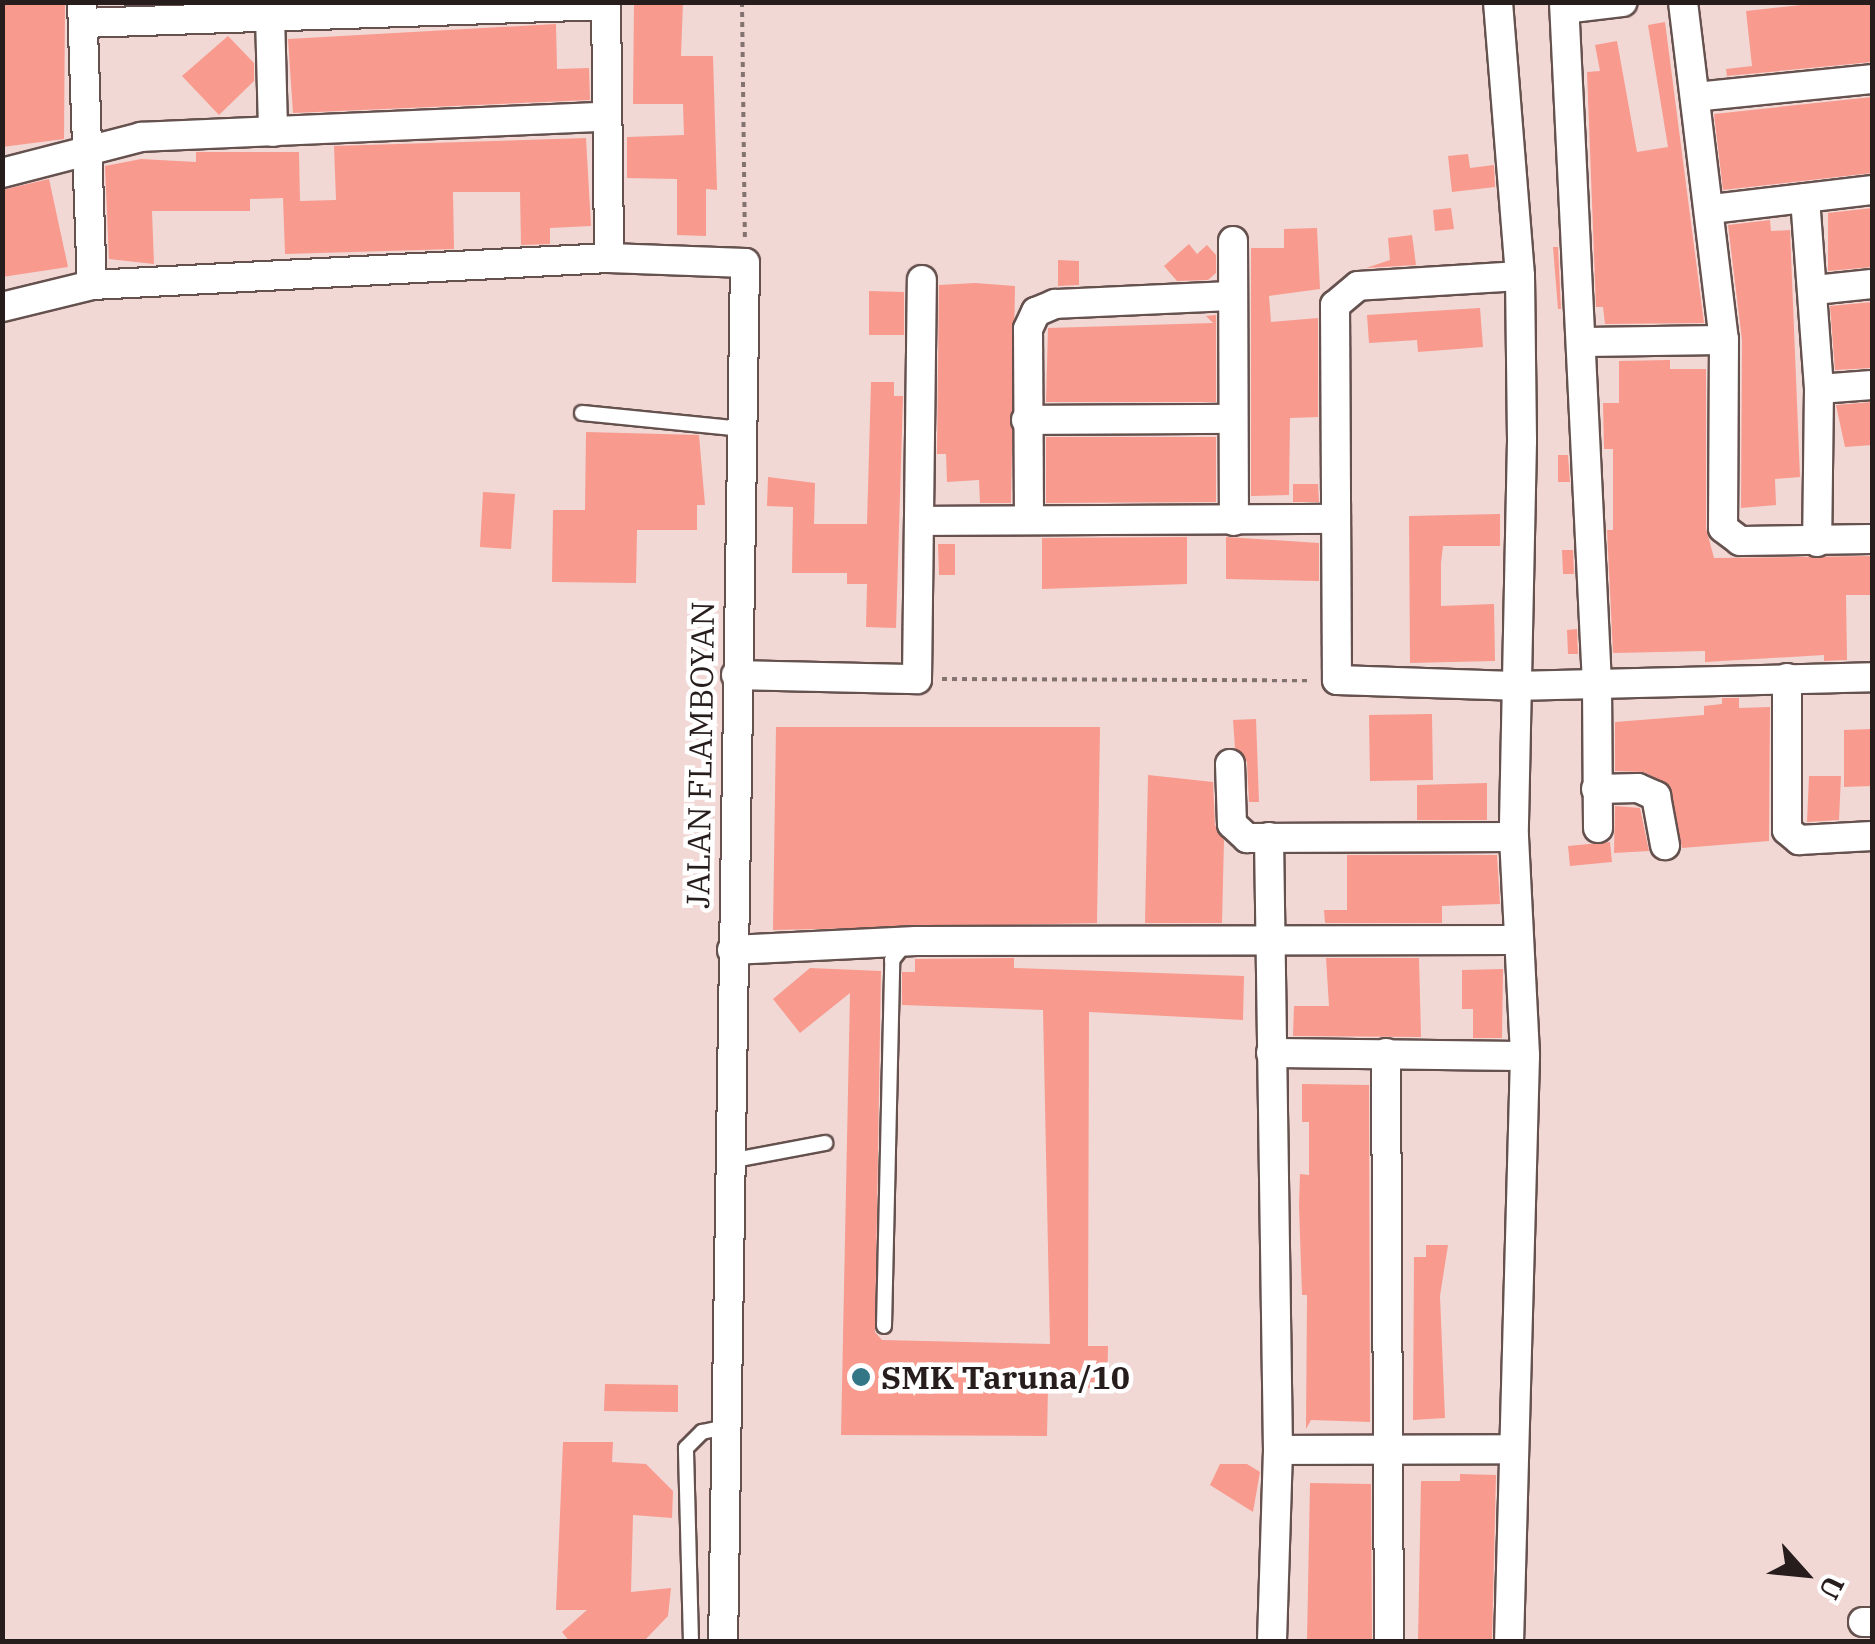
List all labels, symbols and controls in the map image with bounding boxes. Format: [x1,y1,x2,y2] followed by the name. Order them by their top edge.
[678,601,722,909] street label: JALAN FLAMBOYAN
[881,1358,1130,1396] place label: SMK Taruna/10
[850,1366,872,1388] marker: SMK Taruna/10
[1755,1524,1855,1624] north arrow
[1811,1570,1854,1606] text: U

